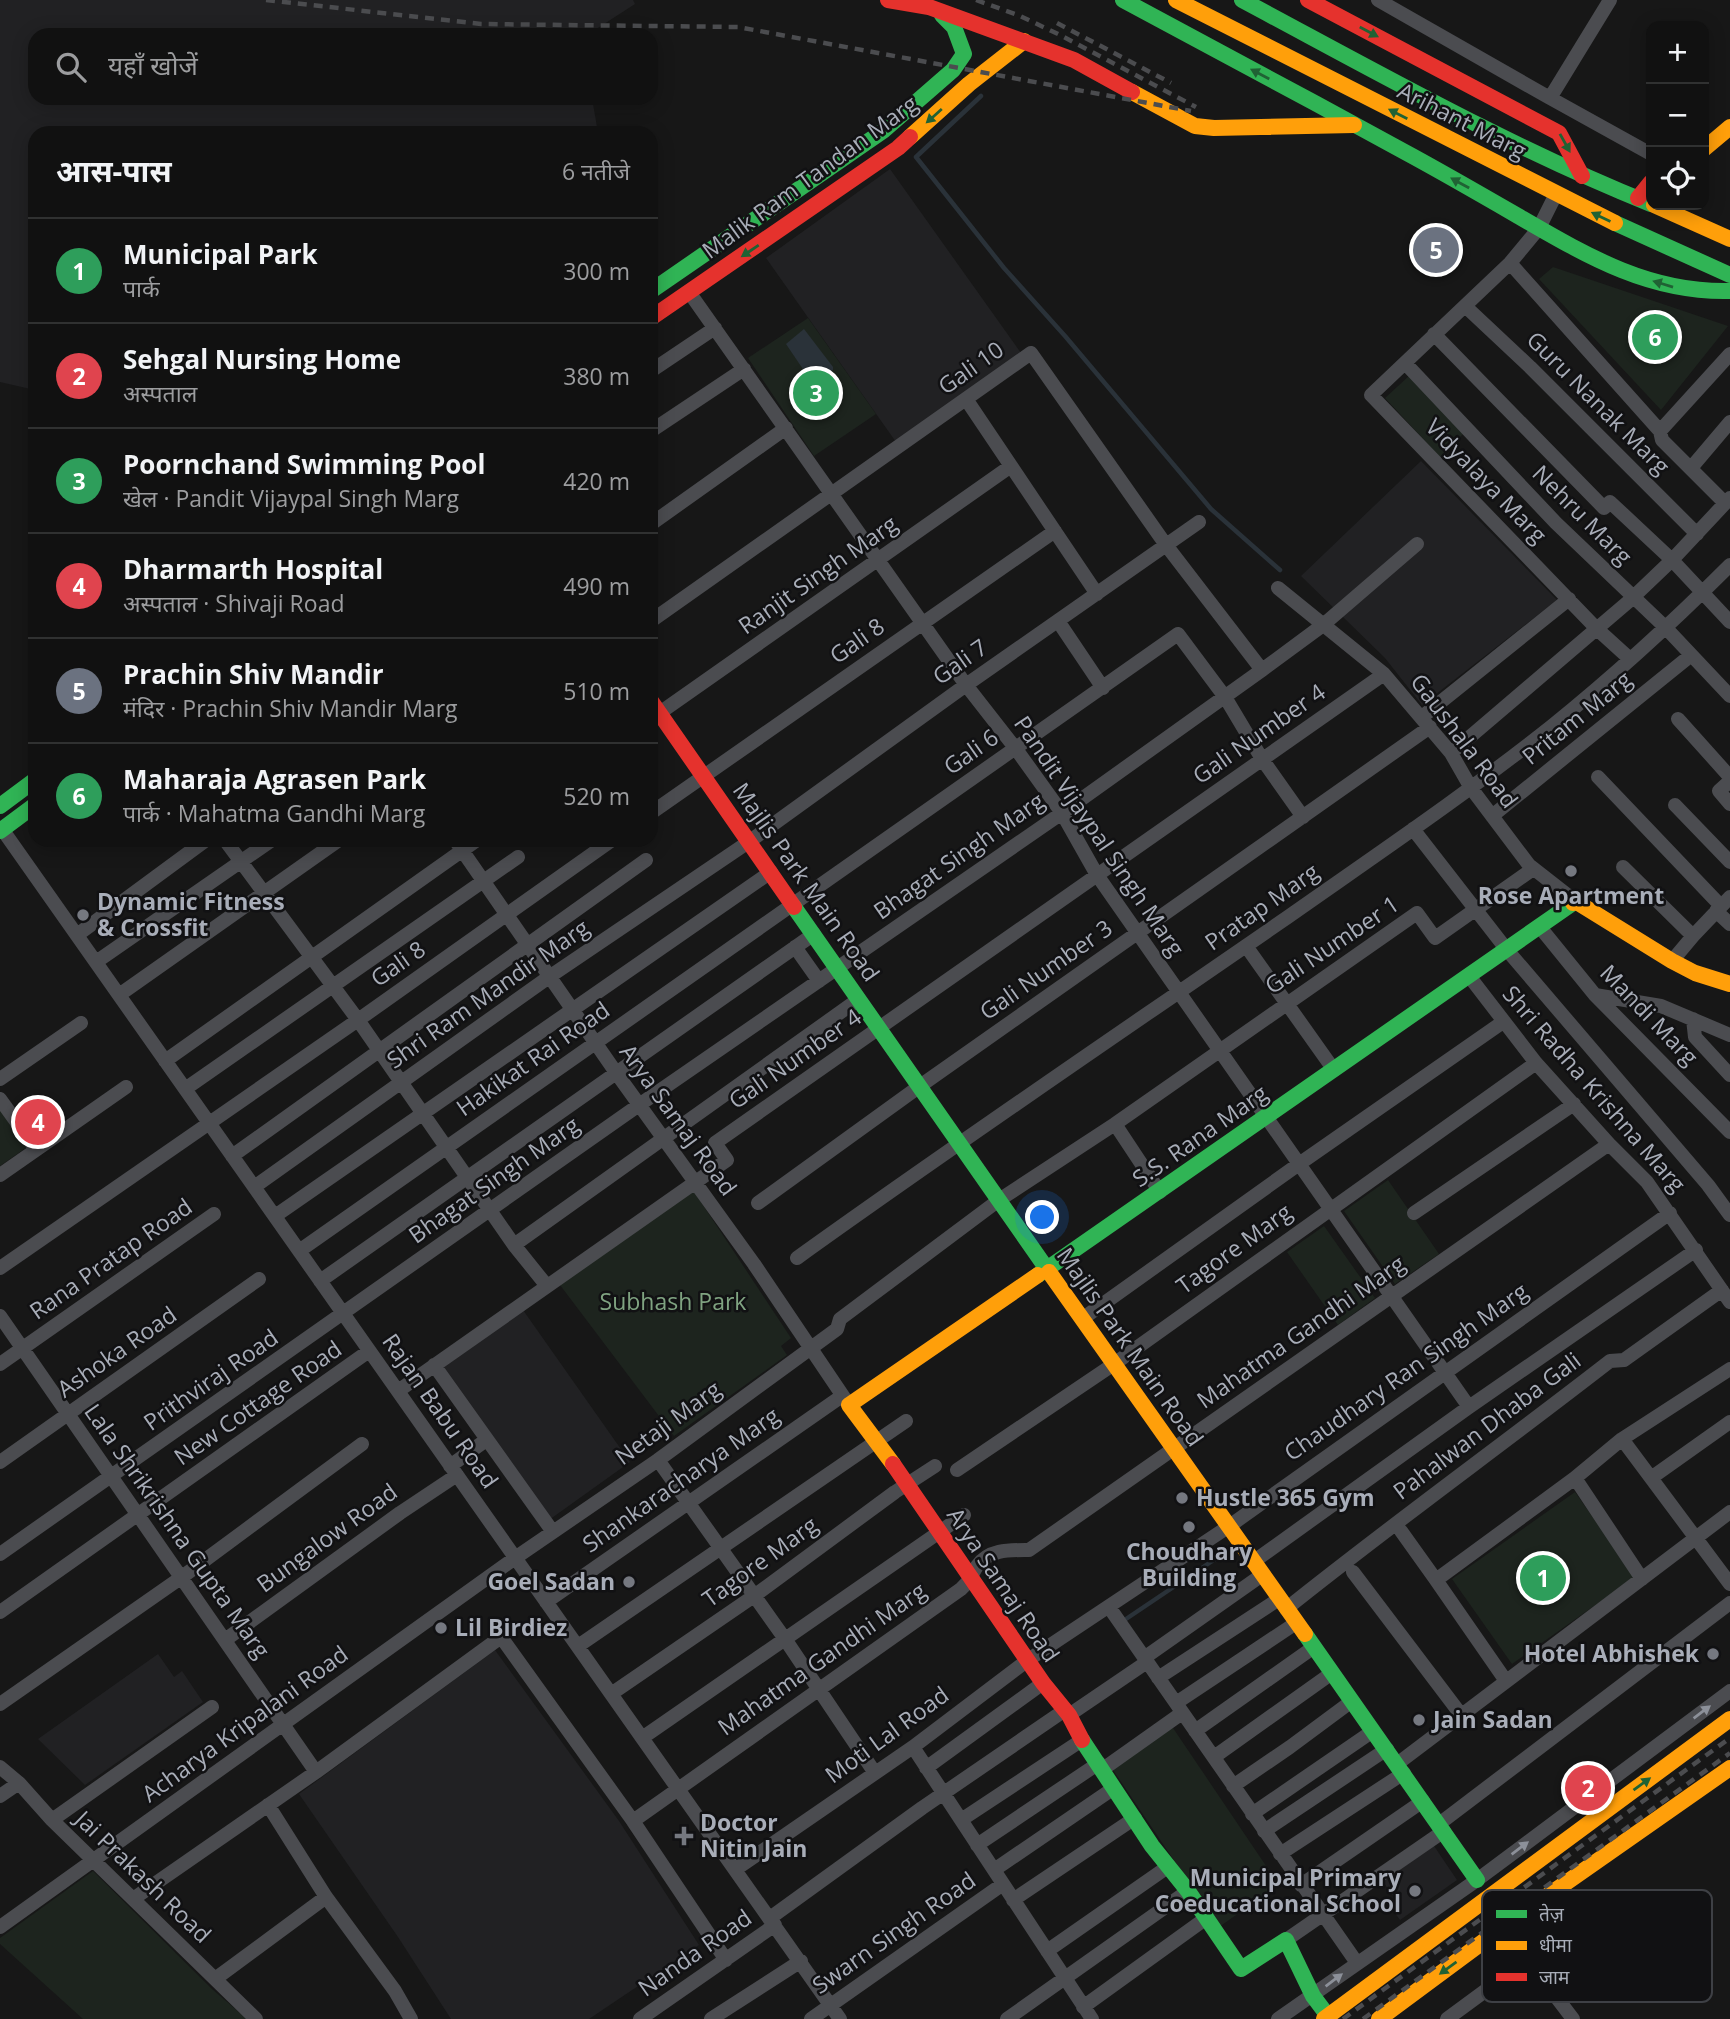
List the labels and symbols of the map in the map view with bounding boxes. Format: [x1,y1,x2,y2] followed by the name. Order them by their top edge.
[1359,25,1379,37] one-way arrow
[1250,68,1270,80] one-way arrow
[1393,74,1533,166] street label: Arihant Marg
[695,87,924,265] street label: Malik Ram Tandan Marg
[926,108,943,124] one-way arrow
[1388,109,1408,120] one-way arrow
[1559,133,1571,153] one-way arrow
[1450,177,1469,189] one-way arrow
[1591,211,1611,223] one-way arrow
[1413,224,1459,276] pin: 5
[740,244,760,257] one-way arrow
[1652,279,1673,289] one-way arrow
[1632,311,1678,363] pin: 6
[1520,324,1678,481] street label: Guru Nanak Marg
[931,333,1010,401] street label: Gali 10
[793,367,839,419] pin: 3
[1419,411,1555,550] street label: Vidyalaya Marg
[1526,457,1640,572] street label: Nehru Marg
[732,507,904,641] street label: Ranjit Singh Marg
[823,610,890,671] street label: Gali 8
[926,631,993,692] street label: Gali 7
[1515,663,1638,771] street label: Pritam Marg
[1404,667,1526,814] street label: Gaushala Road
[1186,676,1331,791] street label: Gali Number 4
[1007,709,1193,962] street label: Pandit Vijaypal Singh Marg
[937,721,1004,782] street label: Gali 6
[726,776,888,987] street label: Majlis Park Main Road
[867,784,1051,926] street label: Bhagat Singh Marg
[1198,855,1325,957] street label: Pratap Marg
[1563,863,1579,879] marker: Rose Apartment
[1478,879,1664,911] place label: Rose Apartment
[97,885,285,943] place label: Dynamic Fitness & Crossfit
[1258,887,1405,1001] street label: Gali Number 1
[75,907,91,923] marker: Dynamic Fitness & Crossfit
[380,911,595,1075] street label: Shri Ram Mandir Marg
[973,912,1118,1027] street label: Gali Number 3
[364,933,431,994] street label: Gali 8
[1593,957,1706,1072] street label: Mandi Marg
[1496,978,1694,1199] street label: Shri Radha Krishna Marg
[449,993,615,1123] street label: Hakikat Rai Road
[722,1001,867,1116] street label: Gali Number 4
[613,1037,745,1202] street label: Arya Samaj Road
[1125,1076,1274,1194] street label: S.S. Rana Marg
[15,1096,61,1148] pin: 4
[402,1108,586,1250] street label: Bhagat Singh Marg
[23,1190,198,1326] street label: Rana Pratap Road
[1169,1195,1298,1301] street label: Tagore Marg
[1025,1200,1059,1234] your location
[1050,1241,1212,1452] street label: Majlis Park Main Road
[1190,1247,1411,1415] street label: Mahatma Gandhi Marg
[1277,1274,1534,1468] street label: Chaudhary Ran Singh Marg
[600,1285,746,1317] park label: Subhash Park
[50,1298,183,1404] street label: Ashoka Road
[137,1321,284,1437] street label: Prithviraj Road
[375,1327,506,1494] street label: Rajan Babu Road
[167,1332,348,1472] street label: New Cottage Road
[1386,1344,1587,1506] street label: Pahalwan Dhaba Gali
[608,1372,727,1472] street label: Netaji Marg
[78,1397,278,1664] street label: Lala Shrikrishna Gupta Marg
[576,1399,786,1559] street label: Shankaracharya Marg
[250,1475,403,1599] street label: Bungalow Road
[1196,1481,1374,1513] place label: Hustle 365 Gym
[1174,1490,1190,1506] marker: Hustle 365 Gym
[940,1501,1068,1668] street label: Arya Samaj Road
[695,1508,824,1614] street label: Tagore Marg
[1181,1519,1197,1535] marker: Choudhary Building
[1126,1535,1253,1593] place label: Choudhary Building
[1520,1552,1566,1604] pin: 1
[487,1565,615,1597] place label: Goel Sadan
[621,1574,637,1590] marker: Goel Sadan
[711,1574,932,1742] street label: Mahatma Gandhi Marg
[455,1611,567,1643] place label: Lil Birdiez
[433,1620,449,1636] marker: Lil Birdiez
[135,1637,354,1809] street label: Acharya Kripalani Road
[1524,1637,1700,1669] place label: Hotel Abhishek
[1705,1646,1721,1662] marker: Hotel Abhishek
[818,1678,955,1790] street label: Moti Lal Road
[1431,1703,1553,1735] place label: Jain Sadan
[1693,1705,1711,1719] one-way arrow
[1411,1712,1427,1728] marker: Jain Sadan
[1565,1762,1611,1814] pin: 2
[1633,1778,1651,1792] one-way arrow
[67,1802,219,1949] street label: Jai Prakash Road
[700,1806,807,1864] place label: Doctor Nitin Jain
[674,1826,694,1846] marker: Doctor Nitin Jain
[1511,1842,1529,1856] one-way arrow
[1155,1861,1402,1919] place label: Municipal Primary Coeducational School
[805,1864,982,2001] street label: Swarn Singh Road
[1407,1883,1423,1899] marker: Municipal Primary Coeducational School
[1482,1890,1712,2002] legend
[631,1901,758,2003] street label: Nanda Road
[1539,1901,1565,1927] text: तेज़
[1539,1932,1573,1958] text: धीमा
[1439,1961,1457,1975] one-way arrow
[1539,1964,1570,1990] text: जाम
[1325,1973,1343,1987] one-way arrow

